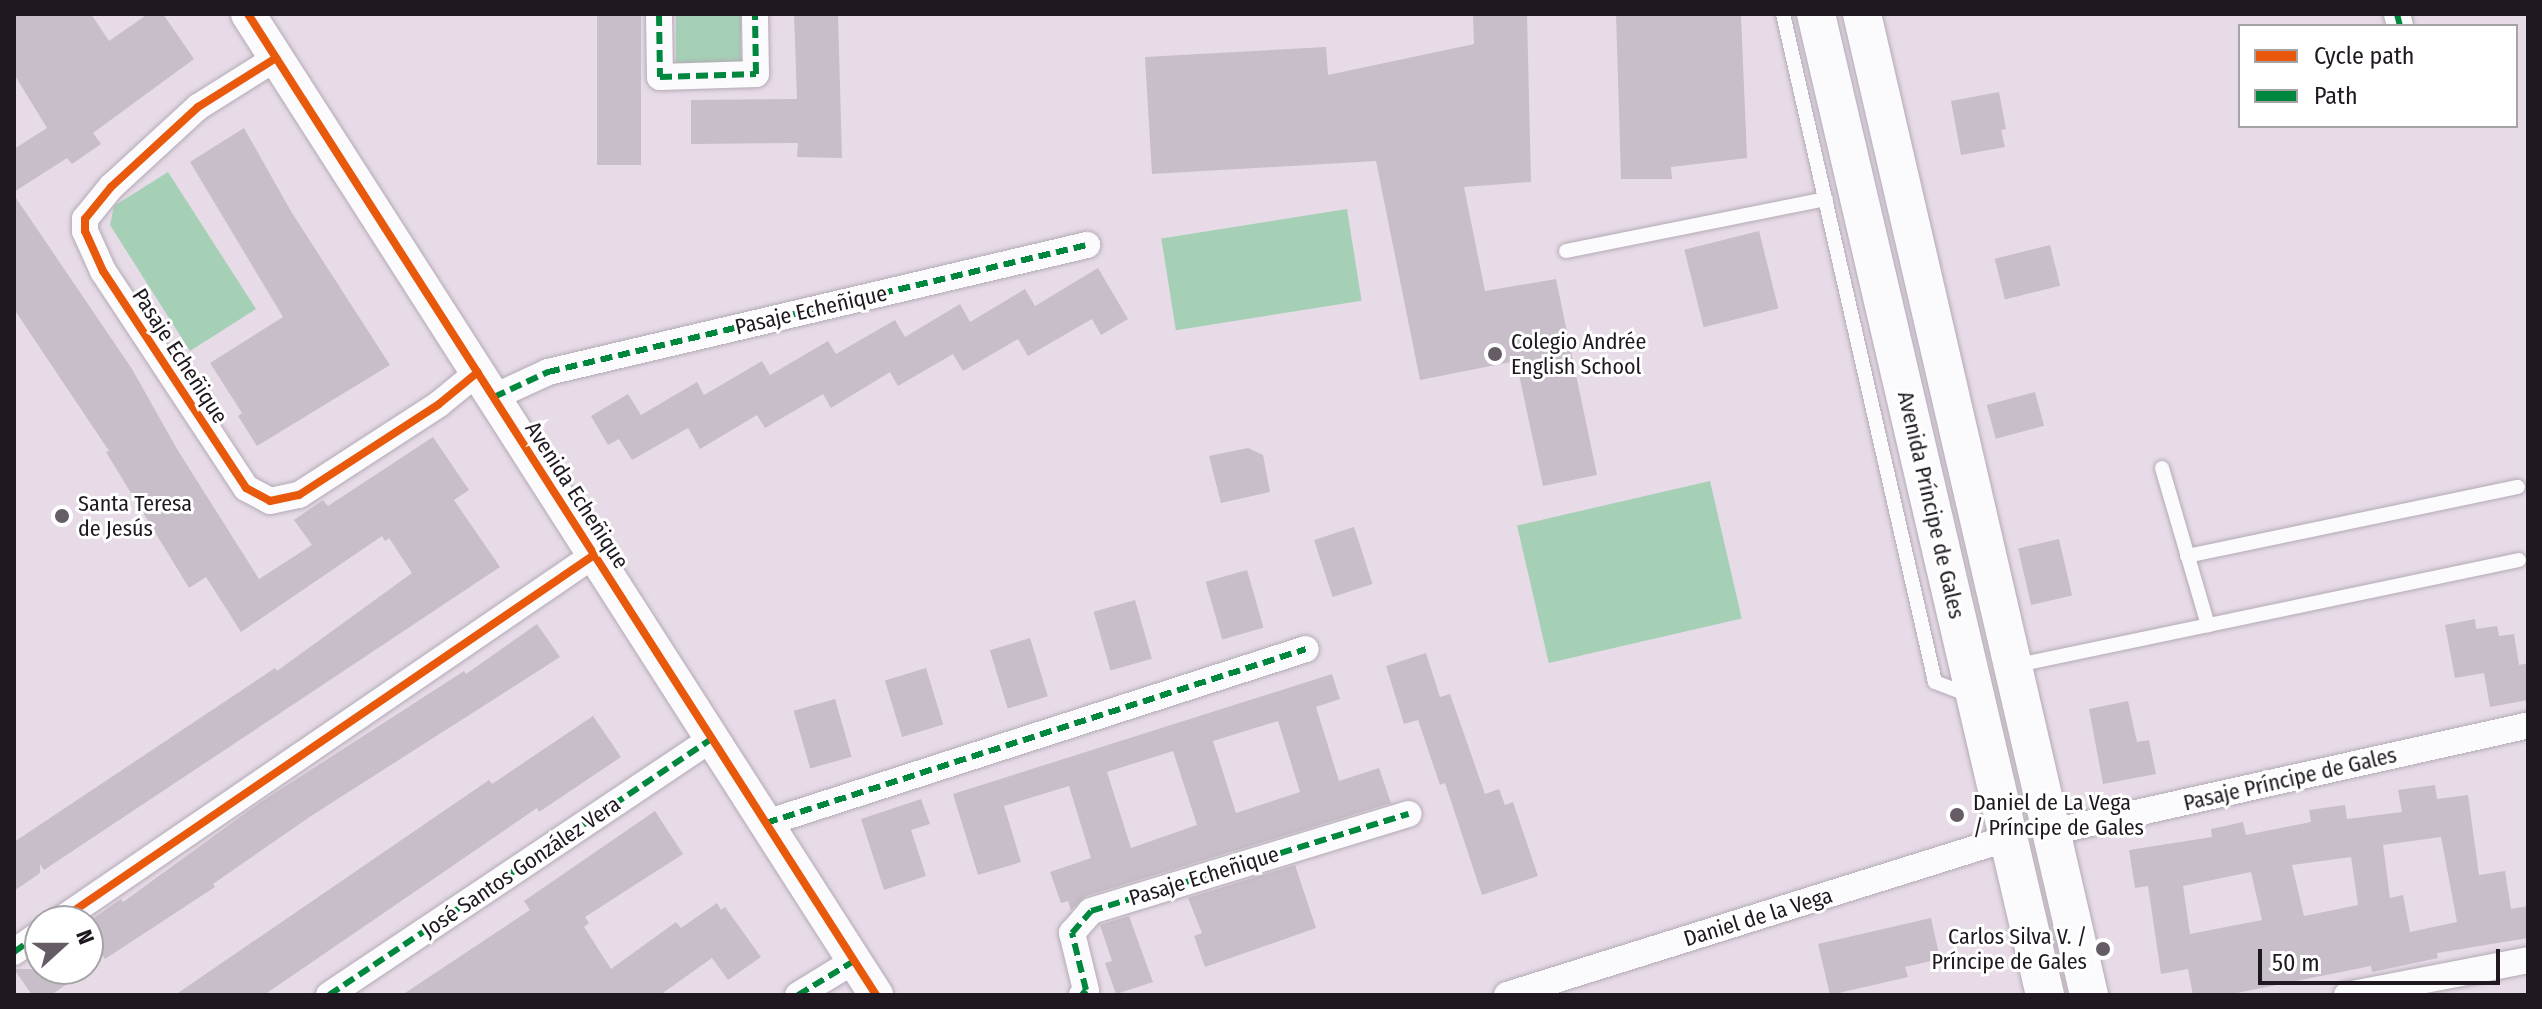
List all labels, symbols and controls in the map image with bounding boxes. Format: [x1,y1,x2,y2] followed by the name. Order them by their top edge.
[2238,24,2518,128] legend
[2314,42,2414,70] text: Cycle path
[2314,82,2358,110] text: Path
[732,280,890,340] street label: Pasaje Echeñique
[127,284,233,428] street label: Pasaje Echeñique
[1511,328,1646,380] place label: Colegio Andrée English School
[1486,345,1504,363] marker: Colegio Andrée English School
[1892,389,1970,621] street label: Avenida Príncipe de Gales
[520,416,634,574] street label: Avenida Echeñique
[78,490,192,542] place label: Santa Teresa de Jesús
[53,507,71,525] marker: Santa Teresa de Jesús
[2181,742,2399,816] street label: Pasaje Príncipe de Gales
[1973,789,2144,840] place label: Daniel de La Vega / Príncipe de Gales
[417,791,625,943] street label: José Santos González Vera
[1948,806,1966,824] marker: Daniel de La Vega / Príncipe de Gales
[1126,841,1282,911] street label: Pasaje Echeñique
[1680,882,1836,952] street label: Daniel de la Vega
[24,905,104,985] north arrow
[1931,923,2087,974] place label: Carlos Silva V. / Príncipe de Gales
[70,926,100,948] text: N
[2262,933,2504,983] scale bar
[2094,940,2112,958] marker: Carlos Silva V. / Príncipe de Gales
[2272,949,2320,977] text: 50 m

